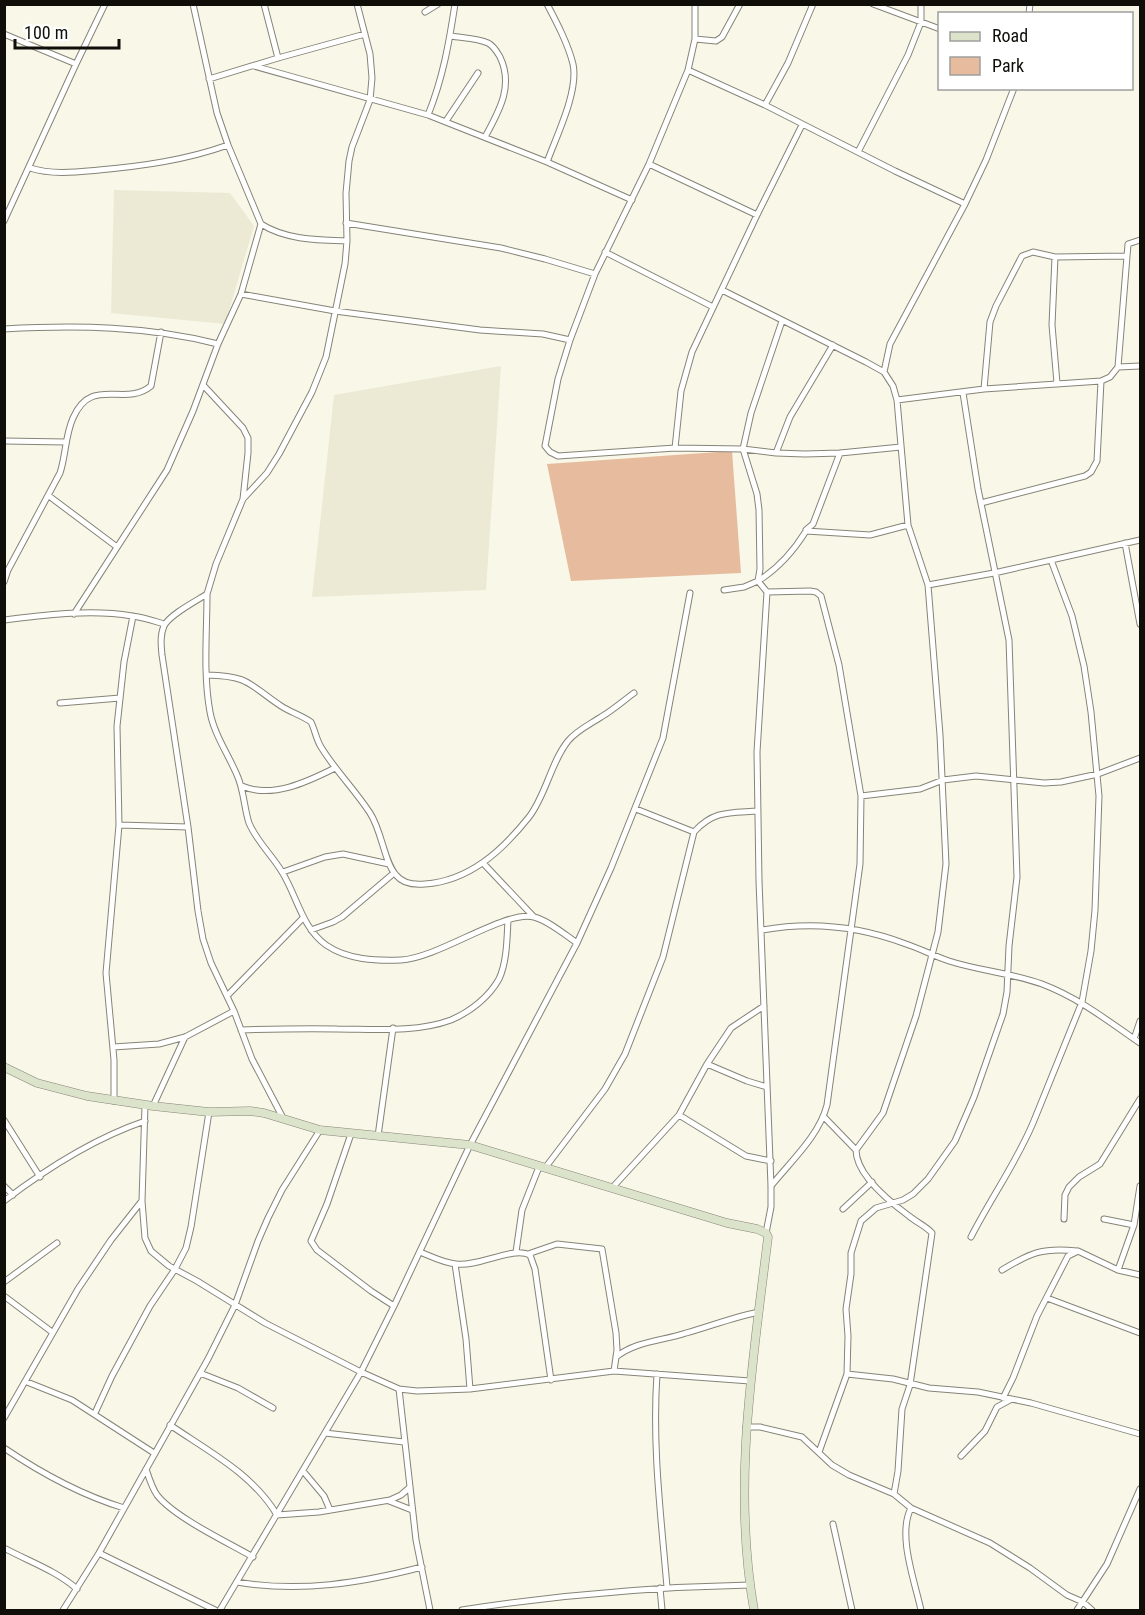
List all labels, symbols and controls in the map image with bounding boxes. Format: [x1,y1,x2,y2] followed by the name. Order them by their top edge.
[15,12,118,50] scale bar
[938,12,1133,90] legend
[24,22,68,43] text: 100 m
[992,25,1028,46] text: Road
[992,55,1024,76] text: Park

